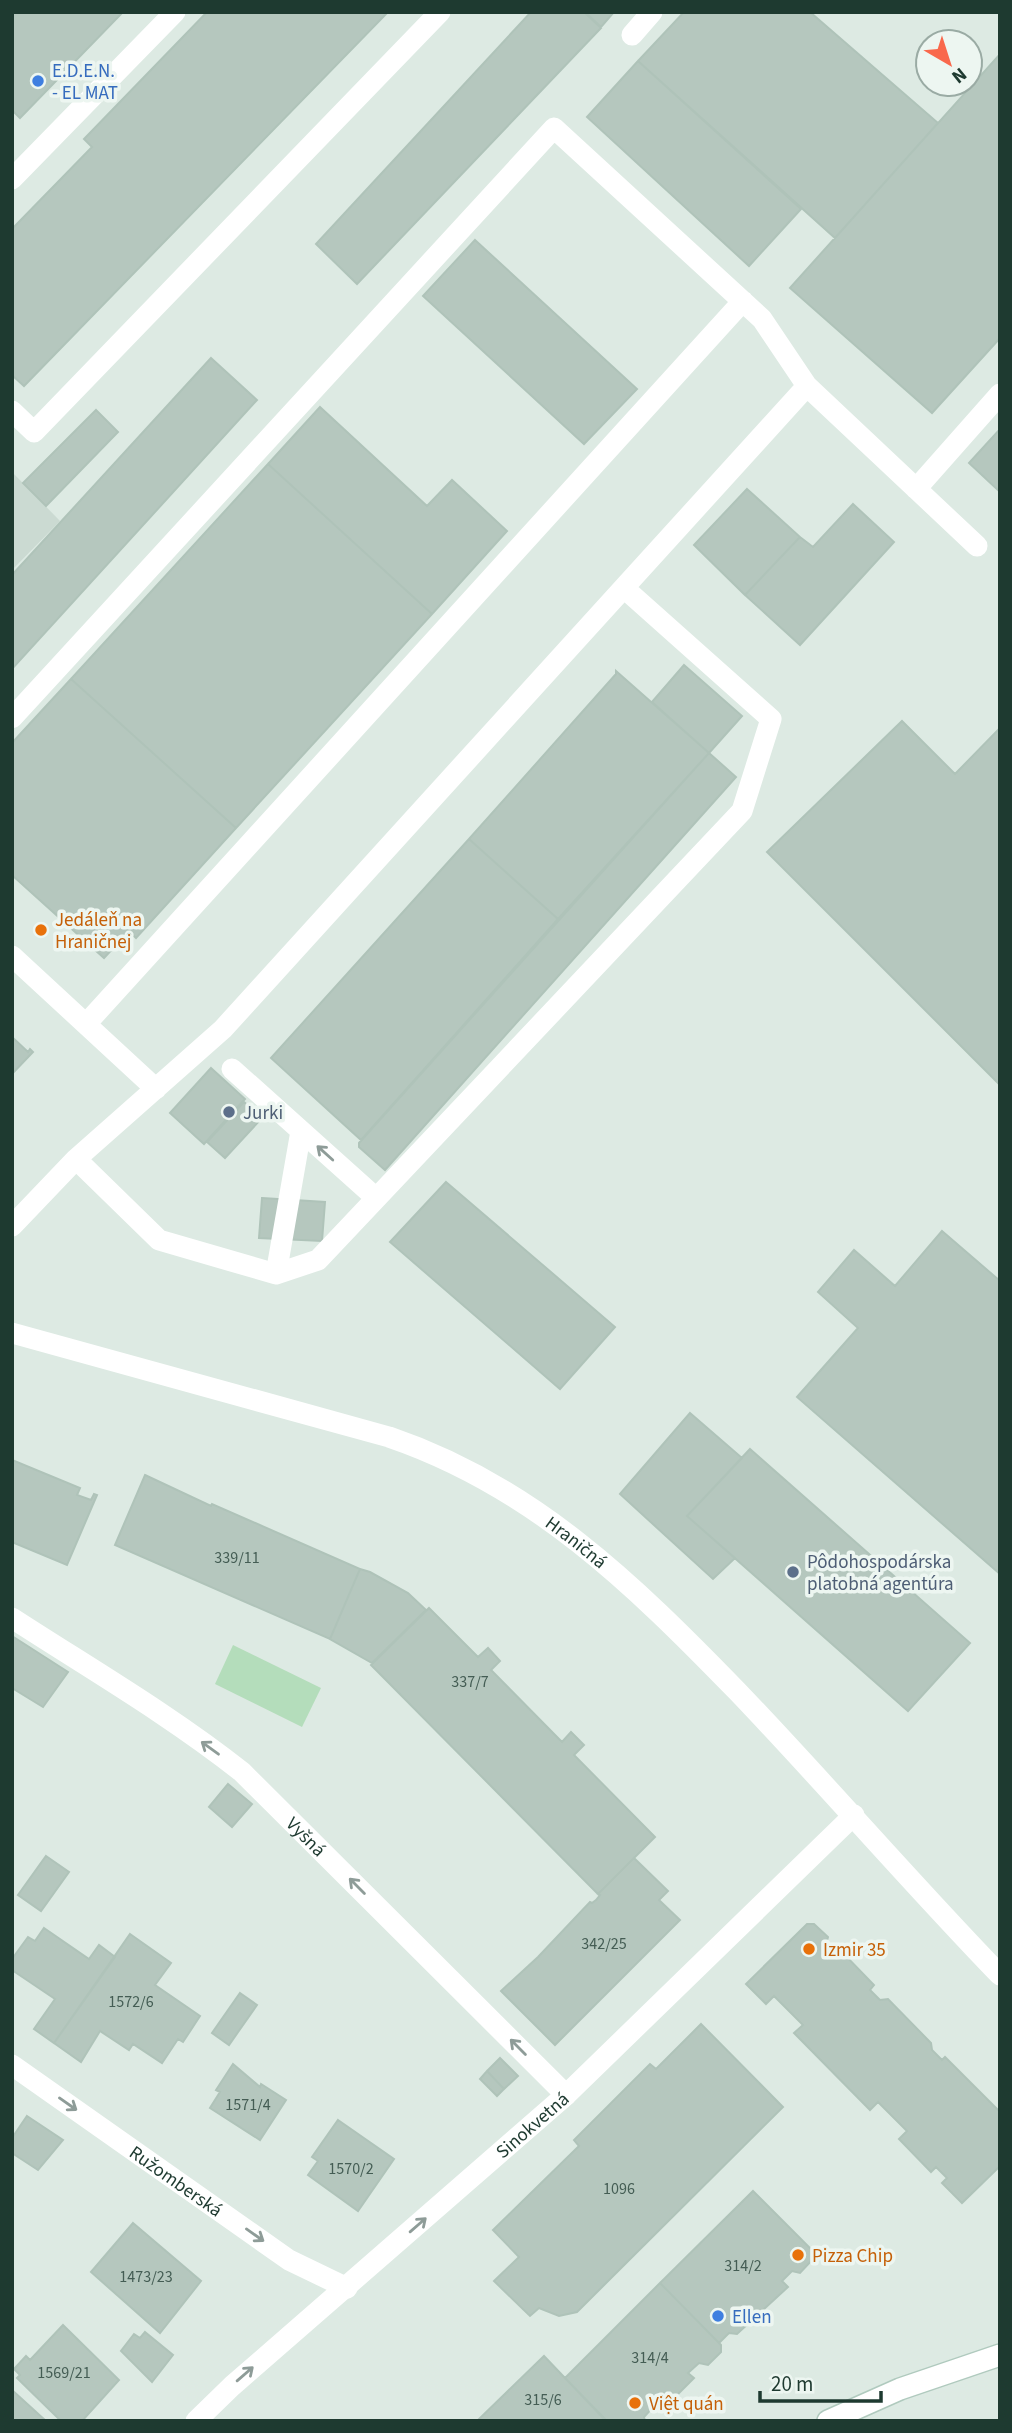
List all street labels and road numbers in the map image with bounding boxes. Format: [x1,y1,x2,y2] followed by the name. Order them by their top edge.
[539,1510,612,1576] street label: Hraničná
[279,1811,331,1863] street label: Vyšná
[490,2086,575,2165] street label: Sinokvetná
[123,2140,228,2224] street label: Ružomberská

